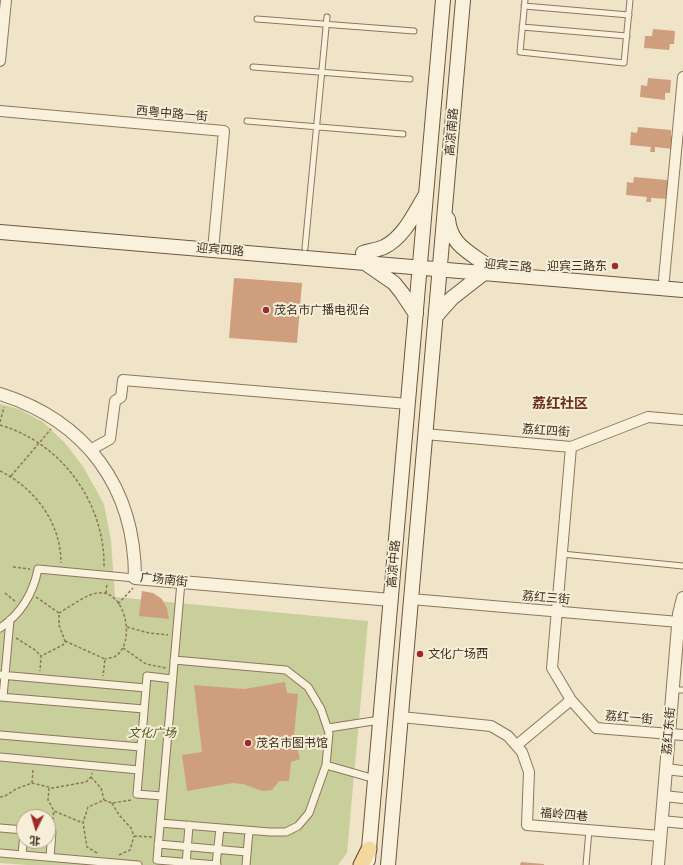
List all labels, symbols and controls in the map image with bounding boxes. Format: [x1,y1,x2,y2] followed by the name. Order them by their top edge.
[136,104,208,124] street label: 西粤中路一街
[443,107,461,157] street label: 高凉南路
[195,241,245,259] street label: 迎宾四路
[483,257,533,275] street label: 迎宾三路
[547,259,607,273] place label: 迎宾三路东
[610,261,620,271] marker: 迎宾三路东
[274,303,370,317] place label: 茂名市广播电视台
[261,305,271,315] marker: 茂名市广播电视台
[532,396,588,412] district label: 荔红社区
[522,422,570,440] street label: 荔红四街
[385,539,403,589] street label: 高凉中路
[139,570,189,590] street label: 广场南街
[521,589,571,607] street label: 荔红三街
[428,647,488,661] place label: 文化广场西
[415,649,425,659] marker: 文化广场西
[660,706,678,756] street label: 荔红东街
[604,709,654,727] street label: 荔红一街
[128,726,176,740] park label: 文化广场
[256,736,328,750] place label: 茂名市图书馆
[243,738,253,748] marker: 茂名市图书馆
[539,806,589,824] street label: 福岭四巷
[16,809,56,849] north arrow
[29,834,41,847] text: 北

